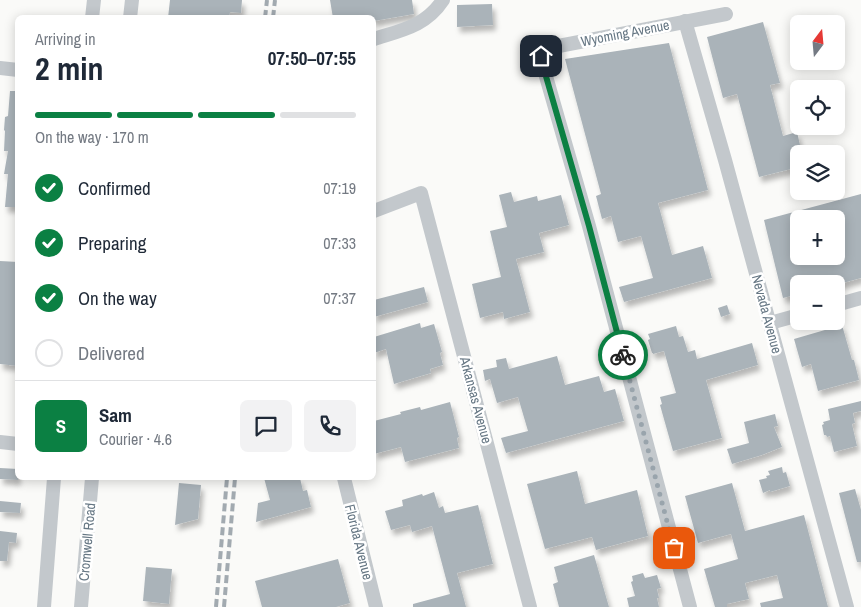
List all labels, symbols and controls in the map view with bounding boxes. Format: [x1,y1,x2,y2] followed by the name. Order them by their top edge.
[790,15,845,70] north arrow
[790,15,845,330] map controls
[579,16,671,50] street label: Wyoming Avenue
[35,28,96,50] text: Arriving in
[520,35,562,77] pin
[527,42,555,70] icon: home
[268,45,356,71] text: 07:50–07:55
[35,47,104,90] text: 2 min
[790,80,845,135] button: locate
[35,126,149,148] text: On the way · 170 m
[790,145,845,200] button: layers
[35,174,63,202] icon: check
[78,175,151,201] text: Confirmed
[323,177,356,199] text: 07:19
[790,210,845,265] button: +
[35,229,63,257] icon: check
[78,230,146,256] text: Preparing
[323,232,356,254] text: 07:33
[748,273,786,355] street label: Nevada Avenue
[790,275,845,330] button: −
[35,284,63,312] icon: check
[78,285,157,311] text: On the way
[323,287,356,309] text: 07:37
[598,330,648,380] courier
[78,340,145,366] text: Delivered
[609,341,637,369] icon: bike
[456,354,496,445] street label: Arkansas Avenue
[240,400,292,452] button: chat
[304,400,356,452] button: phone
[99,402,132,428] text: Sam
[56,413,66,439] text: S
[99,428,172,450] text: Courier · 4.6
[75,502,99,582] street label: Cromwell Road
[341,502,377,582] street label: Florida Avenue
[653,527,695,569] pin
[660,534,688,562] icon: bag

